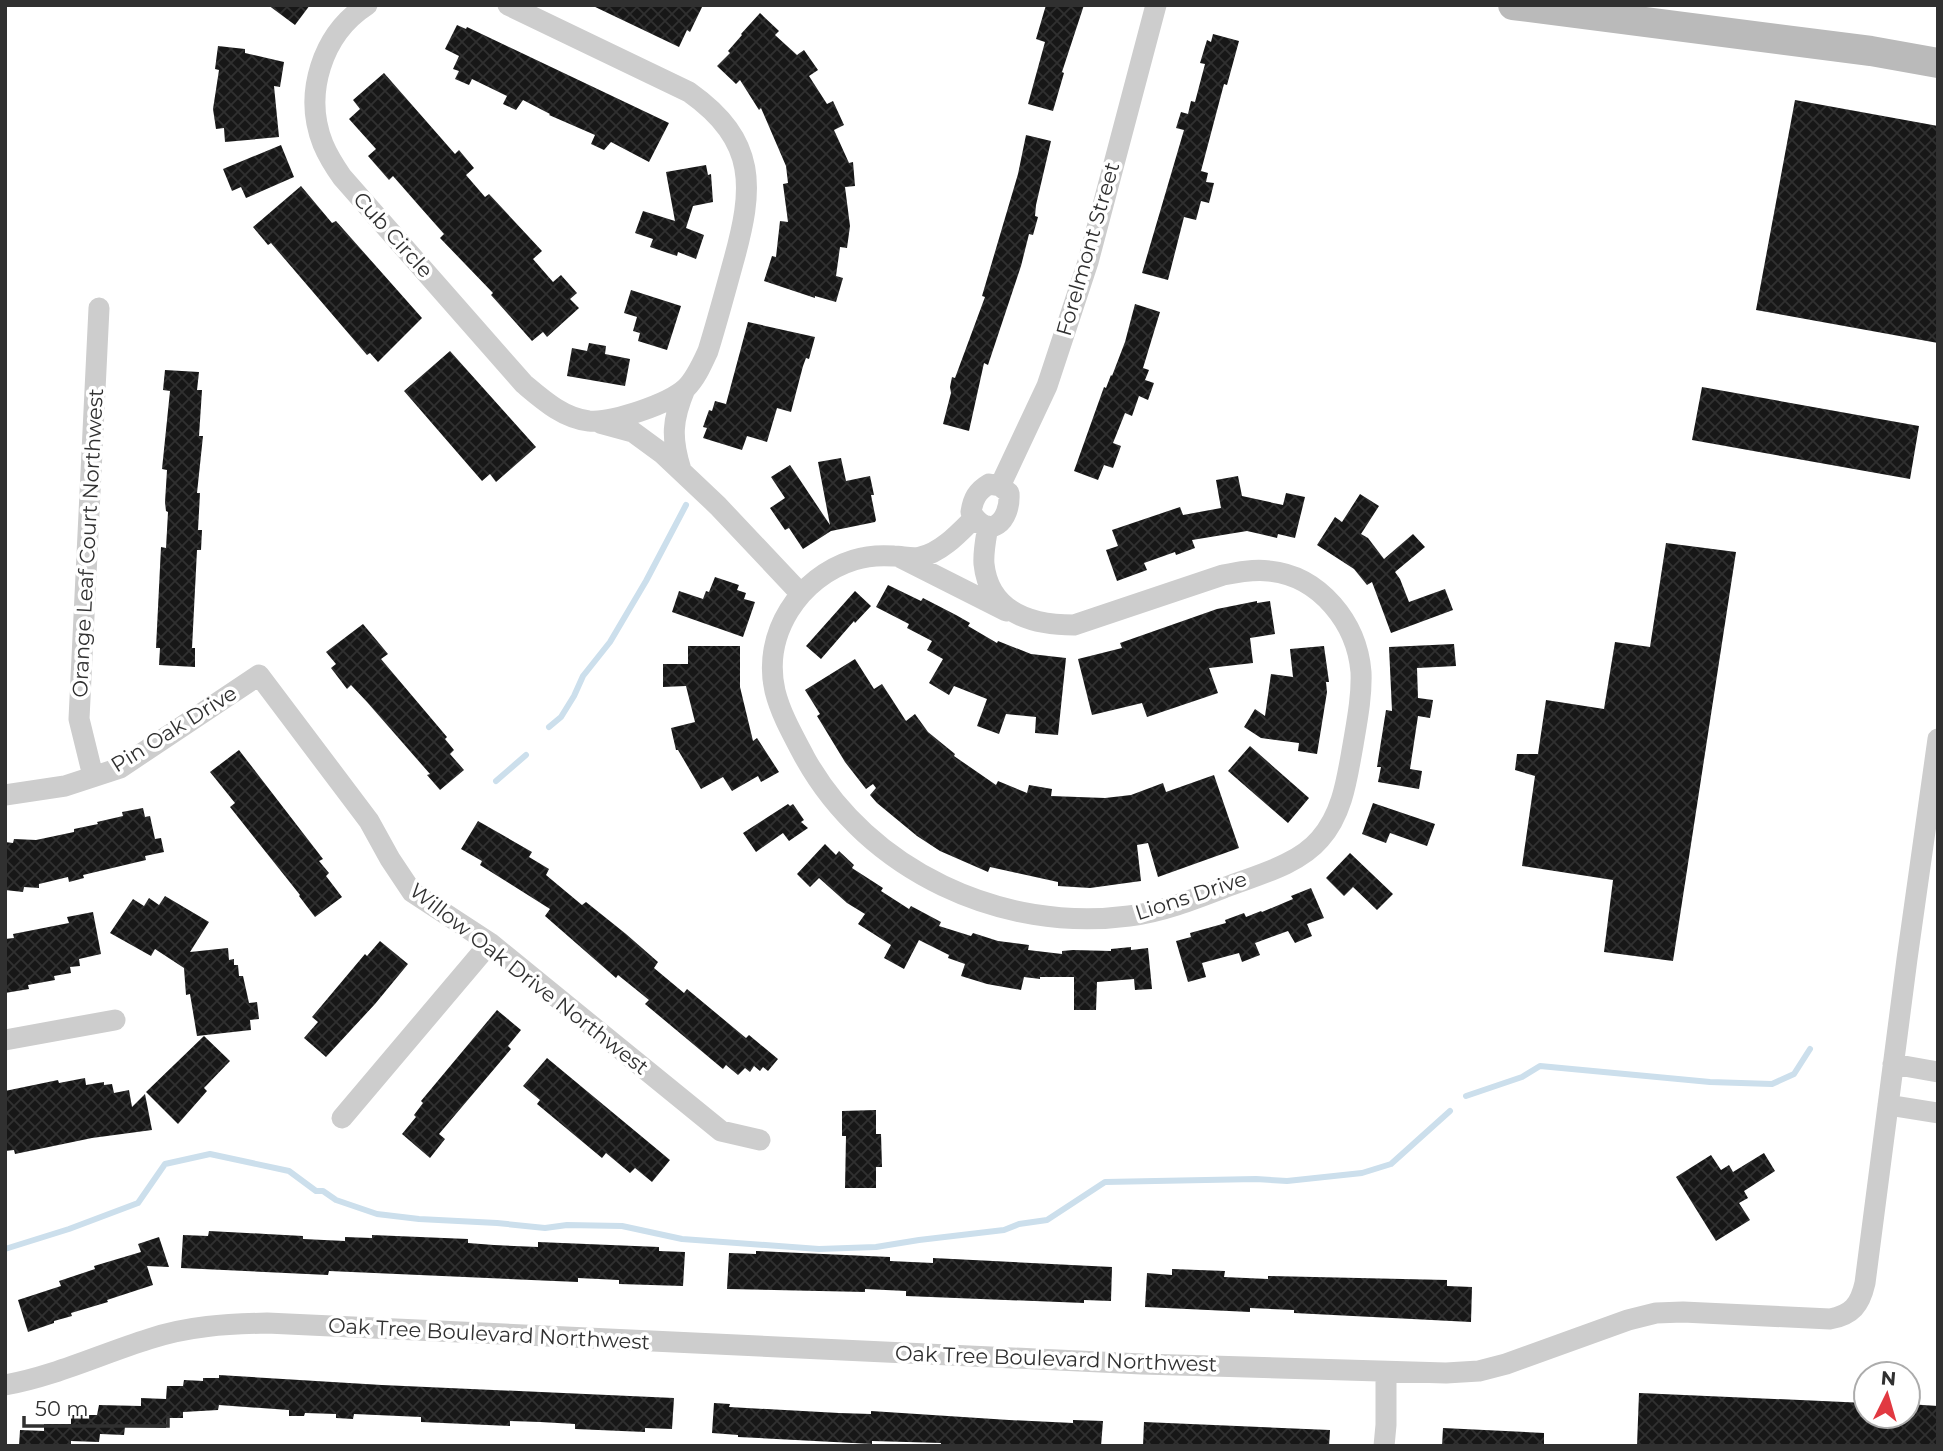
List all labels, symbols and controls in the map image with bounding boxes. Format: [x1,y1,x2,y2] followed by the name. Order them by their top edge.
[1051,159,1124,339] street label: Forelmont Street
[348,187,438,283] street label: Cub Circle
[67,388,108,698] street label: Orange Leaf Court Northwest
[106,680,241,777] street label: Pin Oak Drive
[1132,866,1250,925] street label: Lions Drive
[405,878,654,1080] street label: Willow Oak Drive Northwest
[327,1313,651,1354] street label: Oak Tree Boulevard Northwest
[894,1340,1218,1377] street label: Oak Tree Boulevard Northwest
[1852,1360,1922,1430] north arrow
[1880,1366,1897,1391] text: N
[24,1384,168,1428] scale bar
[35,1396,89,1421] text: 50 m

